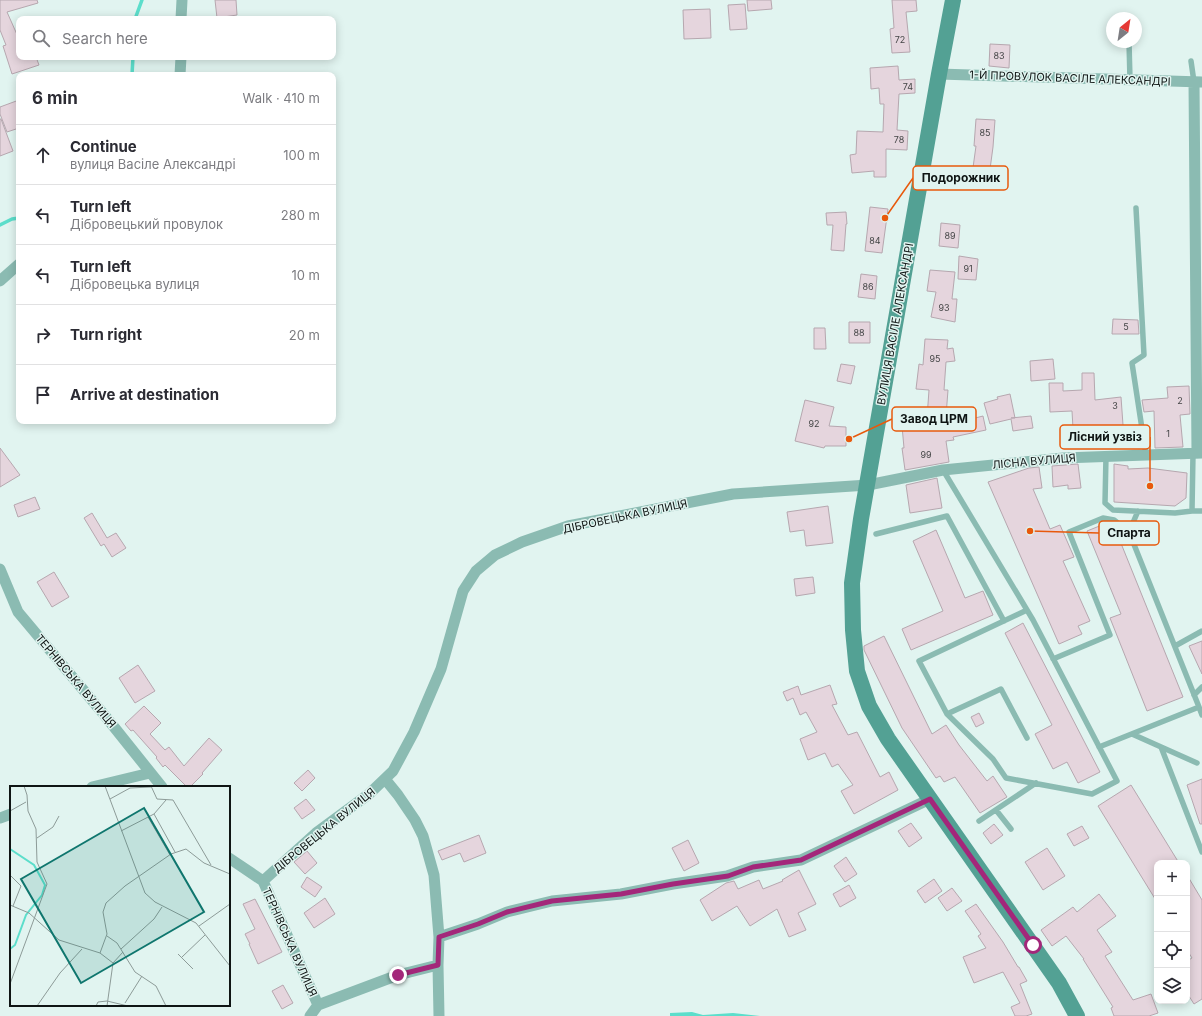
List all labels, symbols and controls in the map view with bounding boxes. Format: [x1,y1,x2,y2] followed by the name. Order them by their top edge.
[1106,12,1142,48] north arrow
[16,16,336,60] search box
[30,27,52,49] icon: search
[62,29,148,48] text: Search here
[895,34,905,45] house number: 72
[993,50,1005,61] house number: 83
[969,67,1171,89] street label: 1-Й ПРОВУЛОК ВАСІЛЕ АЛЕКСАНДРІ
[903,81,913,92] house number: 74
[32,88,78,108] text: 6 min
[243,90,320,106] text: Walk · 410 m
[979,127,991,138] house number: 85
[894,134,905,145] house number: 78
[70,137,137,156] text: Continue
[32,144,54,166] icon: ahead
[283,147,320,163] text: 100 m
[70,156,236,172] text: вулиця Васіле Александрі
[913,166,1008,190] callout: Подорожник
[922,170,1000,185] text: Подорожник
[70,197,131,216] text: Turn left
[32,204,54,226] icon: left
[281,207,320,223] text: 280 m
[70,216,223,232] text: Дібровецький провулок
[944,230,956,241] house number: 89
[869,235,881,246] house number: 84
[874,242,916,406] street label: ВУЛИЦЯ ВАСІЛЕ АЛЕКСАНДРІ
[70,257,131,276] text: Turn left
[963,263,973,274] house number: 91
[32,264,54,286] icon: left
[291,267,320,283] text: 10 m
[70,276,199,292] text: Дібровецька вулиця
[862,281,874,292] house number: 86
[938,302,950,313] house number: 93
[1123,321,1129,332] house number: 5
[32,324,54,346] icon: right
[70,325,142,344] text: Turn right
[289,327,320,343] text: 20 m
[853,327,865,338] house number: 88
[929,353,941,364] house number: 95
[32,384,54,406] icon: arrive
[70,385,219,404] text: Arrive at destination
[1177,395,1183,406] house number: 2
[1112,400,1118,411] house number: 3
[892,407,976,431] callout: Завод ЦРМ
[900,411,968,426] text: Завод ЦРМ
[808,418,820,429] house number: 92
[1060,425,1150,449] callout: Лісний узвіз
[1166,428,1170,439] house number: 1
[1068,429,1142,444] text: Лісний узвіз
[920,449,932,460] house number: 99
[992,450,1076,472] street label: ЛІСНА ВУЛИЦЯ
[561,496,689,536] street label: ДІБРОВЕЦЬКА ВУЛИЦЯ
[1099,521,1159,545] callout: Спарта
[1107,525,1151,540] text: Спарта
[33,631,119,731] street label: ТЕРНІВСЬКА ВУЛИЦЯ
[270,785,378,875] street label: ДІБРОВЕЦЬКА ВУЛИЦЯ
[10,786,230,1006] inset map
[1154,860,1190,1004] map controls
[1154,860,1190,896] button: +
[260,885,320,999] street label: ТЕРНІВСЬКА ВУЛИЦЯ
[1154,896,1190,932] button: −
[1154,932,1190,968] button: locate
[1024,936,1042,954] route start
[389,966,407,984] route end
[1154,968,1190,1004] button: layers

